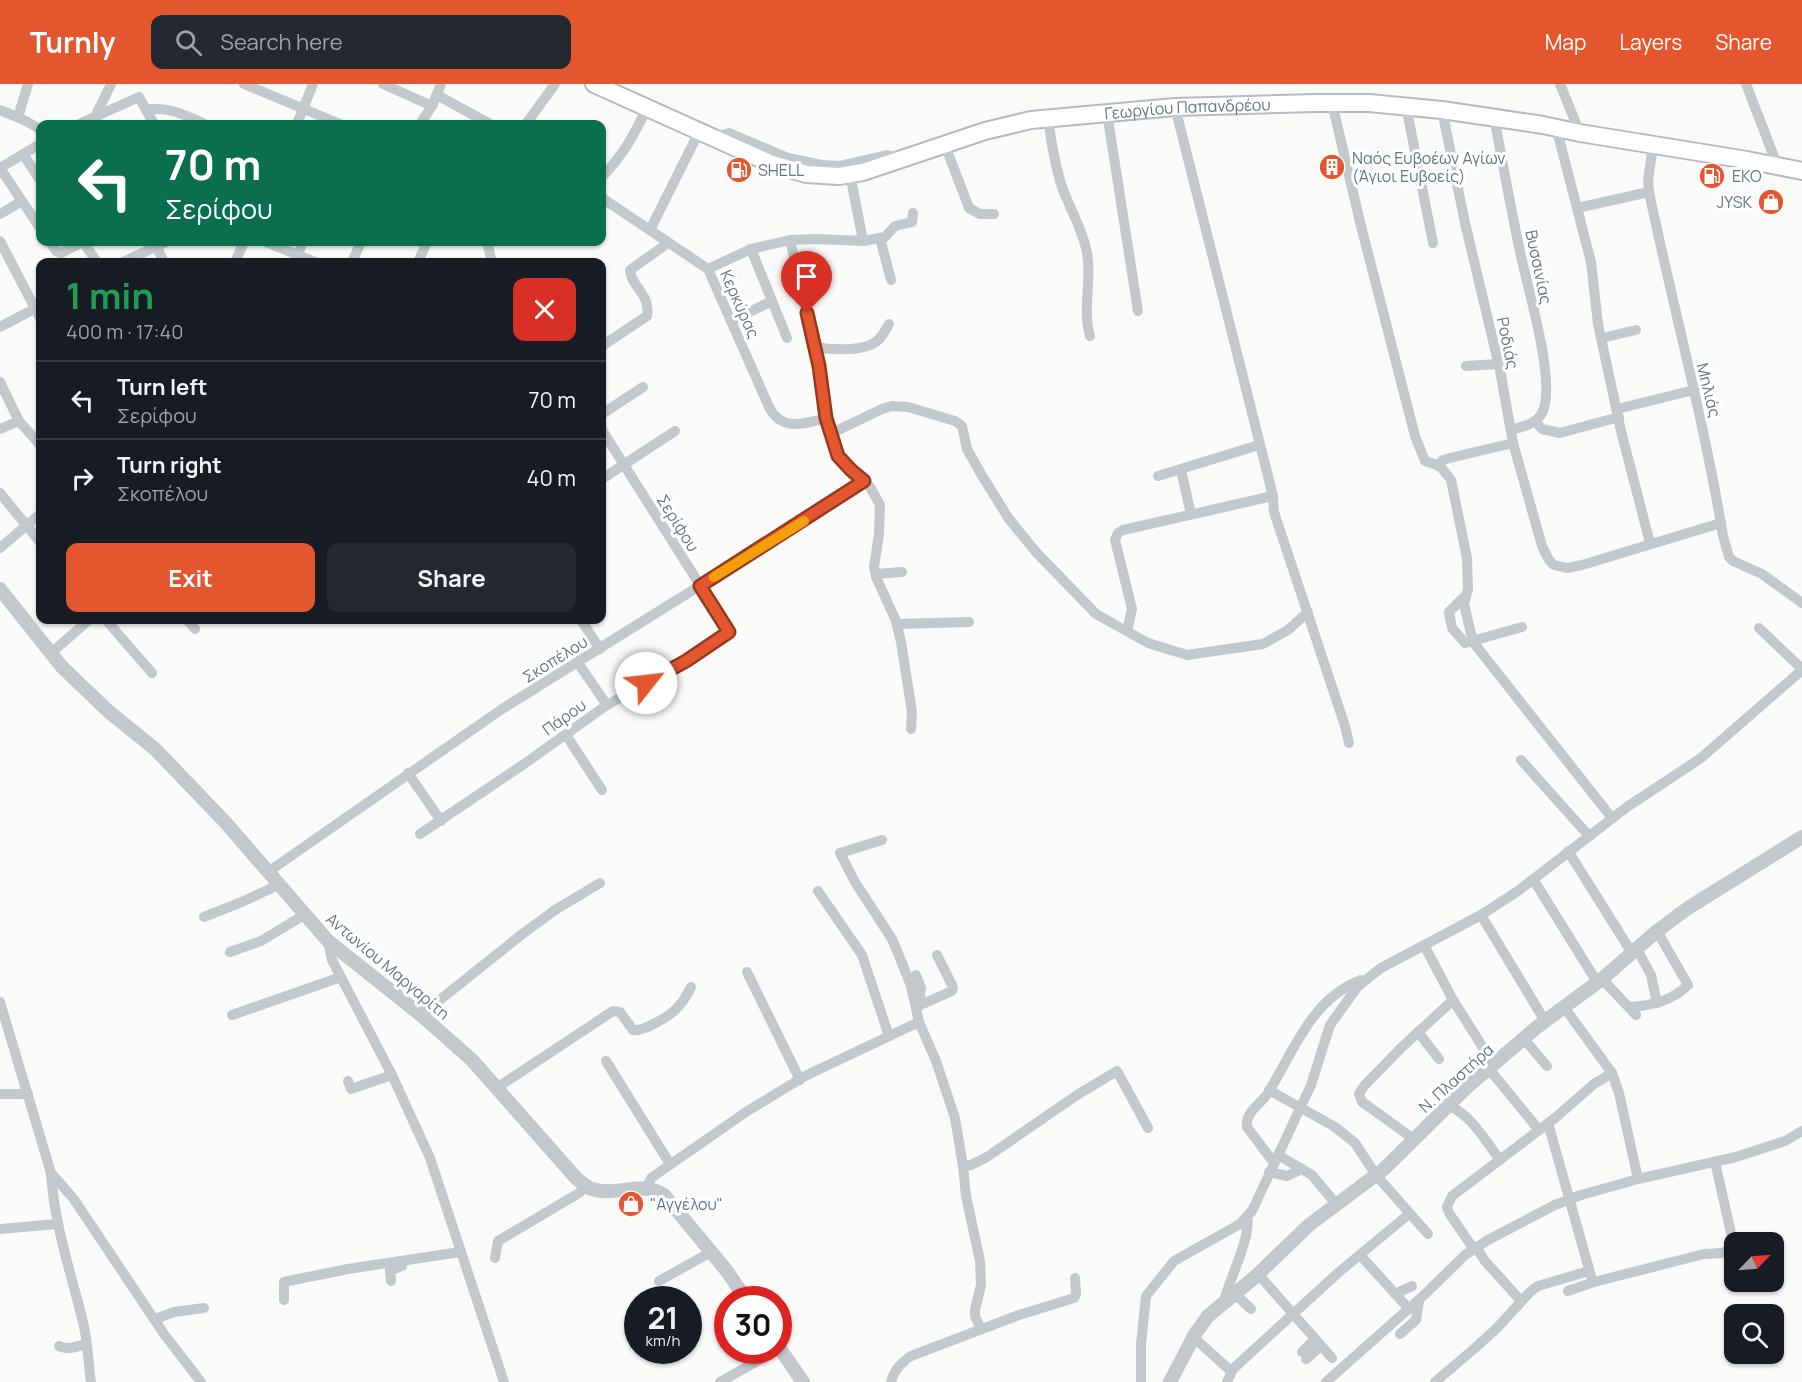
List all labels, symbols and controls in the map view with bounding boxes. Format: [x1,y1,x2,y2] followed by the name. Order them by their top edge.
[151,15,571,69] search box
[30,23,115,61] text: Turnly
[172,26,205,59] icon: search
[220,27,343,57] text: Search here
[1545,28,1586,56] text: Map
[1619,28,1682,56] text: Layers
[1715,28,1772,56] text: Share
[1103,93,1271,124] street label: Γεωργίου Παπανδρέου
[165,135,261,193] text: 70 m
[66,144,144,222] icon: left
[1352,147,1505,187] place label: Ναός Ευβοέων Αγίων (Άγιοι Ευβοείς)
[1317,152,1347,182] building icon: Ναός Ευβοέων Αγίων (Άγιοι Ευβοείς)
[724,155,754,185] fuel station icon: SHELL
[758,159,804,181] place label: SHELL
[1697,161,1727,191] fuel station icon: ΕΚΟ
[1732,165,1762,187] place label: ΕΚΟ
[1756,187,1786,217] shop icon: JYSK
[165,190,273,227] text: Σερίφου
[1717,191,1752,213] place label: JYSK
[1520,228,1558,306] street label: Βυσσινίας
[781,251,832,313] pin
[790,260,823,293] icon: arrive
[715,266,765,342] street label: Κερκύρας
[66,271,154,320] text: 1 min
[513,278,576,341] button: close
[1492,315,1524,371] street label: Ροδιάς
[66,318,184,345] text: 400 m · 17:40
[1692,361,1726,420] street label: Μηλιάς
[117,372,207,402] text: Turn left
[66,384,99,417] icon: left
[528,385,576,415] text: 70 m
[117,402,197,429] text: Σερίφου
[117,450,222,480] text: Turn right
[66,462,99,495] icon: right
[527,463,576,493] text: 40 m
[117,480,208,507] text: Σκοπέλου
[652,490,704,556] street label: Σερίφου
[66,543,315,612] button: Exit
[327,543,576,612] button: Share
[518,630,592,688] street label: Σκοπέλου
[614,651,678,715] position arrow
[538,694,590,740] street label: Πάρου
[321,908,455,1024] street label: Αντωνίου Μαργαρίτη
[1414,1039,1498,1117] street label: Ν. Πλαστήρα
[616,1189,646,1219] shop icon: "Αγγέλου"
[650,1193,723,1215] place label: "Αγγέλου"
[1724,1232,1784,1292] north arrow
[1724,1232,1784,1364] map controls
[714,1286,792,1364] speed limit sign: 30
[647,1297,679,1338] text: 21
[1724,1304,1784,1364] button: search
[646,1330,680,1351] text: km/h

